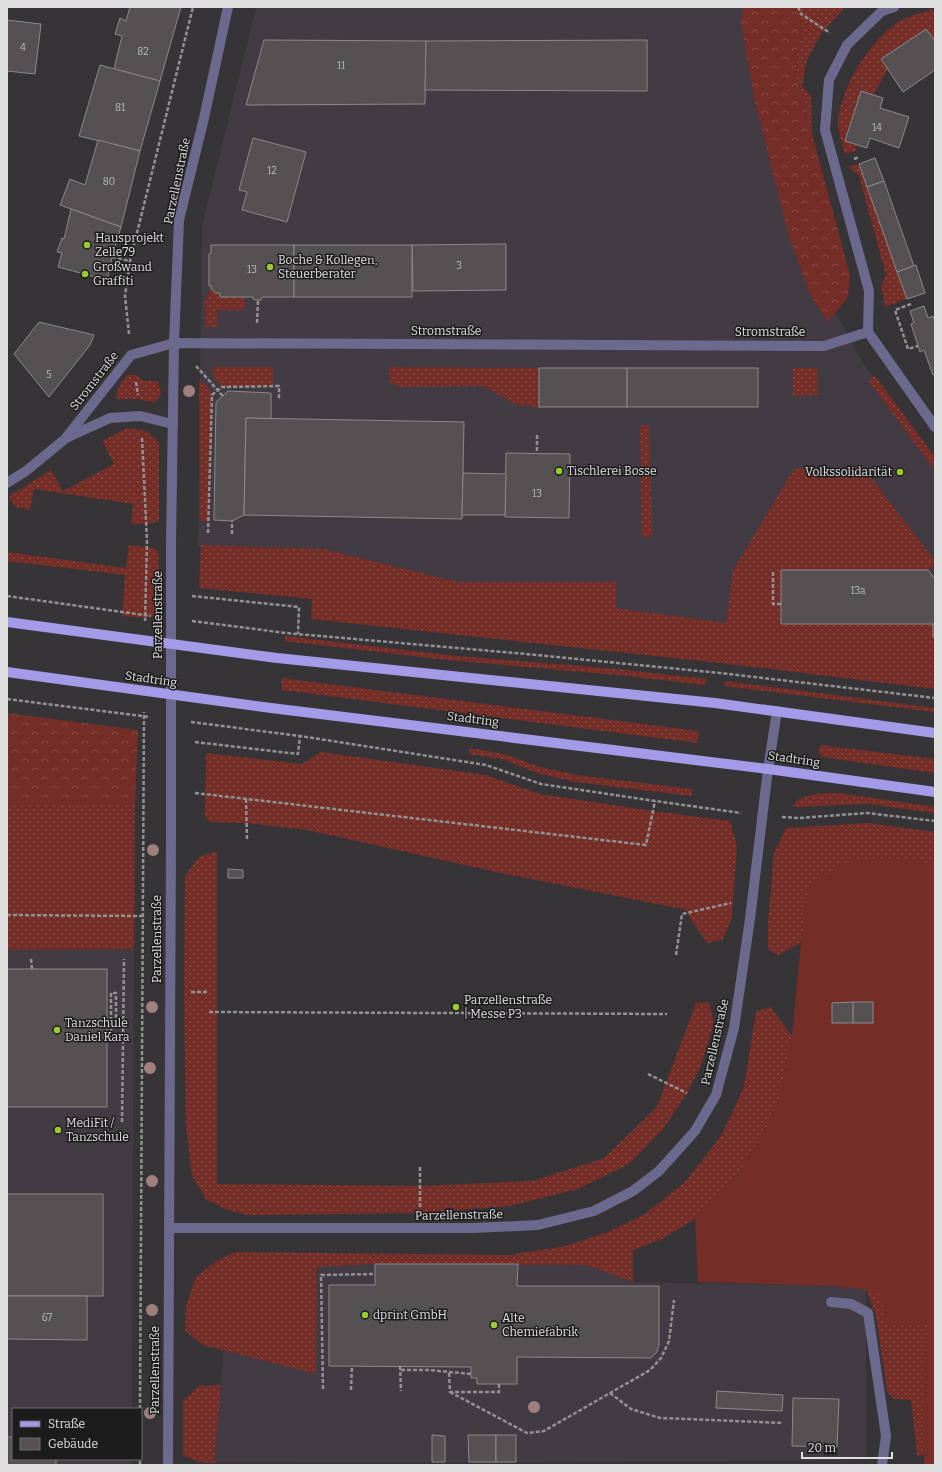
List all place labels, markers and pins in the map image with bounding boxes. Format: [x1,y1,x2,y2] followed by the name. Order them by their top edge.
[95,231,165,259] place label: Hausprojekt Zelle79
[82,240,92,250] marker: Hausprojekt Zelle79
[278,253,378,281] place label: Boche & Kollegen, Steuerberater
[93,260,152,288] place label: Großwand Graffiti
[265,262,275,272] marker: Boche & Kollegen, Steuerberater
[80,269,90,279] marker: Großwand Graffiti
[567,464,657,478] place label: Tischlerei Bosse
[805,465,893,479] place label: Volkssolidarität
[554,466,564,476] marker: Tischlerei Bosse
[895,467,905,477] marker: Volkssolidarität
[464,993,552,1021] place label: Parzellenstraße | Messe P3
[451,1002,461,1012] marker: Parzellenstraße | Messe P3
[65,1016,130,1044] place label: Tanzschule Daniel Kara
[52,1025,62,1035] marker: Tanzschule Daniel Kara
[66,1116,129,1144] place label: MediFit / Tanzschule
[53,1125,63,1135] marker: MediFit / Tanzschule
[373,1308,447,1322] place label: dprint GmbH
[360,1310,370,1320] marker: dprint GmbH
[502,1311,578,1339] place label: Alte Chemiefabrik
[489,1320,499,1330] marker: Alte Chemiefabrik

